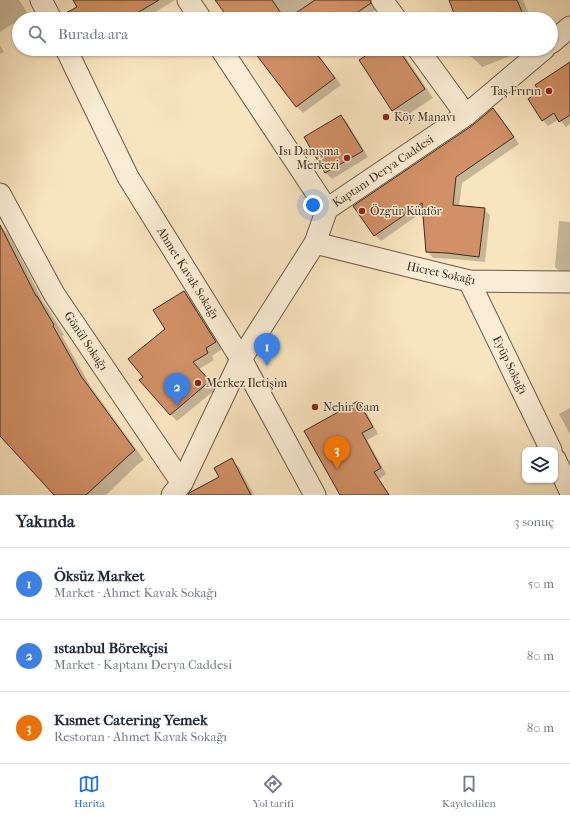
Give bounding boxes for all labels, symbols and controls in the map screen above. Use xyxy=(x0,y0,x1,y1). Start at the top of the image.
search box xyxy=(12,12,558,56)
icon: search xyxy=(26,23,48,45)
text: Burada ara xyxy=(58,25,128,43)
place label: Taş Frırın xyxy=(491,84,541,99)
marker: Taş Frırın xyxy=(544,86,554,96)
place label: Köy Manavı xyxy=(394,110,456,124)
marker: Köy Manavı xyxy=(381,112,391,122)
street label: Kaptanı Derya Caddesi xyxy=(330,132,437,210)
place label: Isı Danışma Merkezi xyxy=(279,144,339,172)
marker: Isı Danışma Merkezi xyxy=(342,153,352,163)
your location xyxy=(303,195,323,215)
place label: Özgür Küaför xyxy=(370,203,442,218)
marker: Özgür Küaför xyxy=(357,206,367,216)
street label: Ahmet Kavak Sokağı xyxy=(154,224,222,322)
street label: Hicret Sokağı xyxy=(405,259,477,287)
street label: Gönül Sokağı xyxy=(61,309,111,373)
pin: 1 xyxy=(254,333,280,366)
street label: Eyüp Sokağı xyxy=(490,334,530,397)
pin: 2 xyxy=(164,373,190,406)
place label: Merkez Iletişim xyxy=(206,376,287,391)
marker: Merkez Iletişim xyxy=(193,378,203,388)
place label: Nehir Cam xyxy=(323,400,379,414)
marker: Nehir Cam xyxy=(310,402,320,412)
pin: 3 xyxy=(324,436,350,469)
map controls xyxy=(522,447,558,483)
button: layers xyxy=(522,447,558,483)
text: Yakında xyxy=(16,511,75,531)
text: 3 sonuç xyxy=(514,514,554,529)
text: Öksüz Market xyxy=(54,567,145,585)
text: 1 xyxy=(27,576,31,591)
text: 50 m xyxy=(528,576,554,591)
text: Market · Ahmet Kavak Sokağı xyxy=(54,585,217,600)
text: ıstanbul Börekçisi xyxy=(54,639,168,657)
text: 2 xyxy=(26,648,32,663)
text: 80 m xyxy=(527,648,554,663)
text: Market · Kaptanı Derya Caddesi xyxy=(54,657,232,672)
text: Kısmet Catering Yemek xyxy=(54,711,208,729)
text: 3 xyxy=(26,720,32,735)
text: 80 m xyxy=(527,720,554,735)
text: Restoran · Ahmet Kavak Sokağı xyxy=(54,729,227,744)
tab: Harita xyxy=(74,773,105,810)
tab: Yol tarifi xyxy=(253,773,294,810)
tab: Kaydedilen xyxy=(442,773,496,810)

